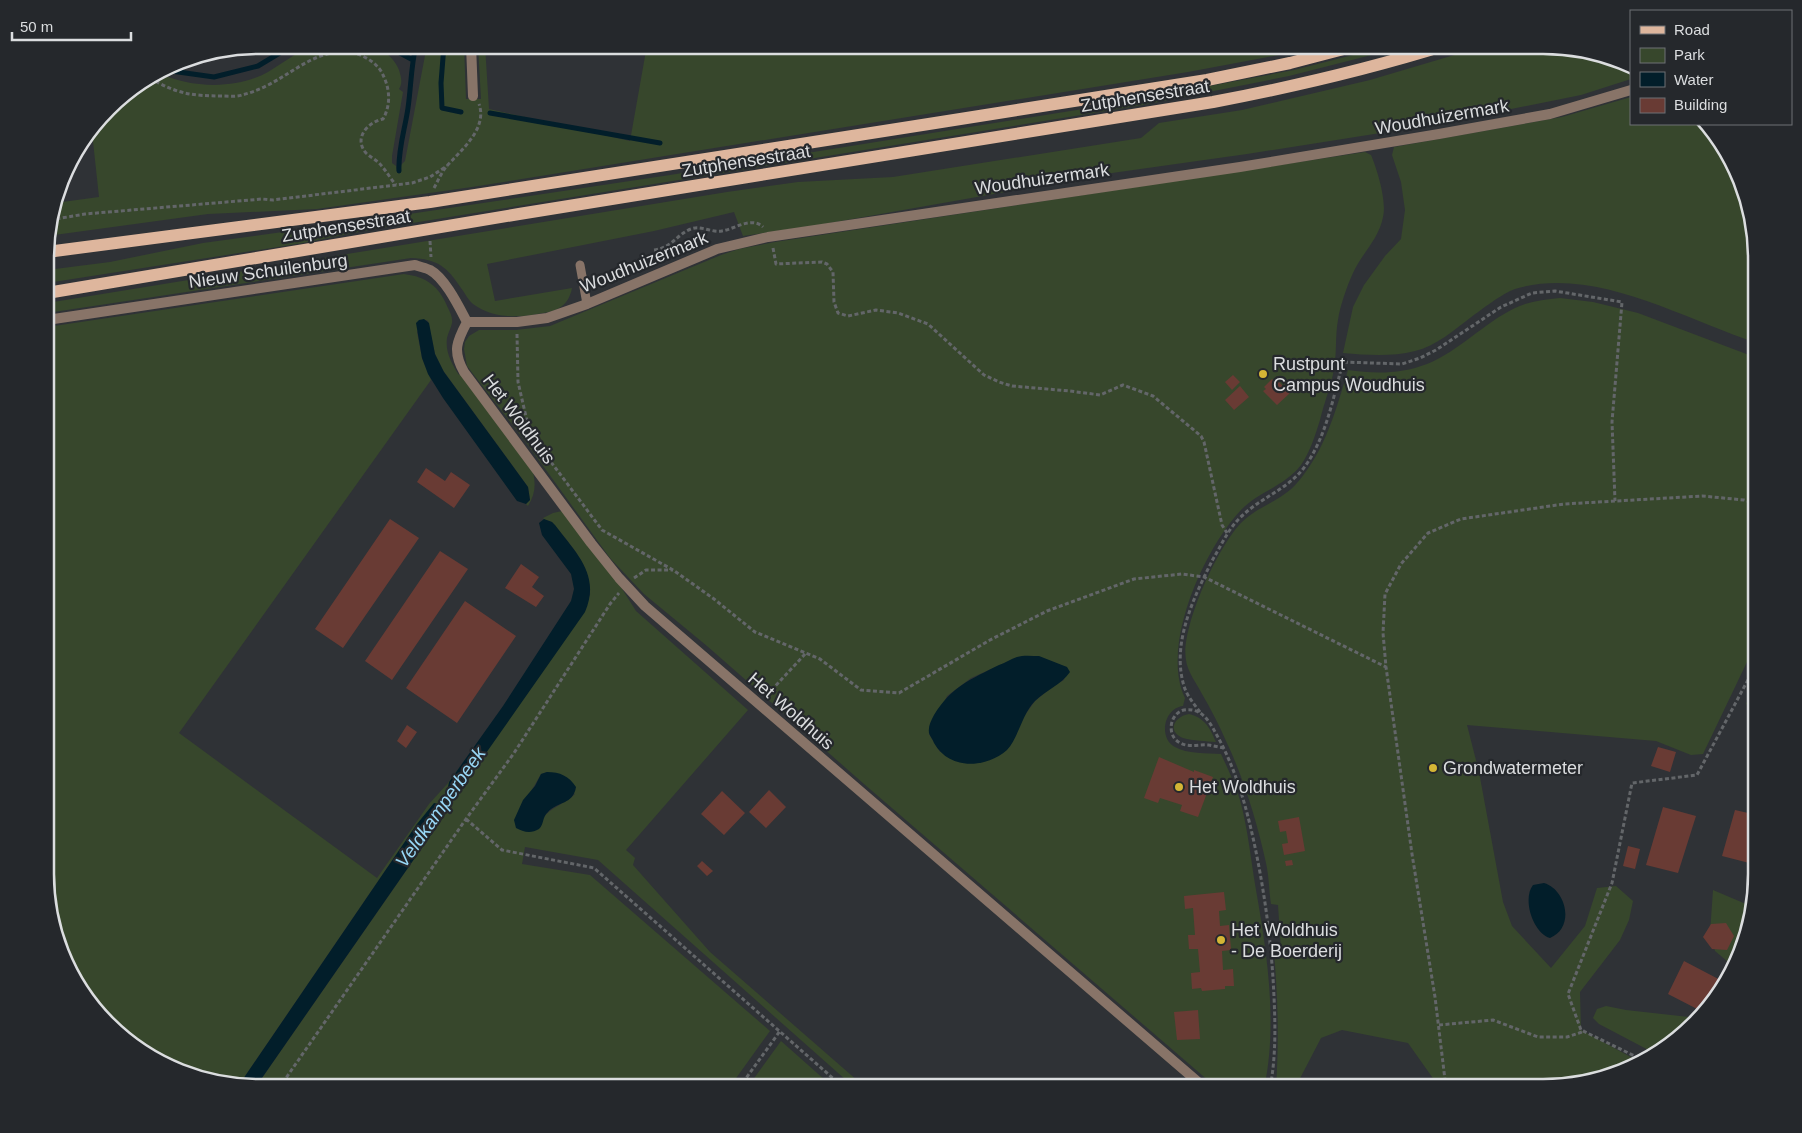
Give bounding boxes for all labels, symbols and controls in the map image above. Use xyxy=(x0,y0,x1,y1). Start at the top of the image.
scale bar xyxy=(12,10,131,42)
legend xyxy=(1630,10,1792,125)
text: 50 m xyxy=(20,18,53,35)
text: Road xyxy=(1674,21,1710,38)
text: Park xyxy=(1674,46,1705,63)
text: Water xyxy=(1674,71,1713,88)
street label: Zutphensestraat xyxy=(1079,76,1211,116)
street label: Woudhuizermark xyxy=(1373,95,1512,139)
text: Building xyxy=(1674,96,1727,113)
street label: Zutphensestraat xyxy=(680,141,812,181)
street label: Woudhuizermark xyxy=(973,160,1112,198)
street label: Zutphensestraat xyxy=(280,206,412,246)
street label: Woudhuizermark xyxy=(577,227,712,297)
street label: Nieuw Schuilenburg xyxy=(187,250,349,292)
place label: Rustpunt Campus Woudhuis xyxy=(1273,354,1425,395)
marker: Rustpunt Campus Woudhuis xyxy=(1257,368,1269,380)
street label: Het Woldhuis xyxy=(479,370,559,468)
street label: Het Woldhuis xyxy=(744,668,838,754)
water label: Veldkamperbeek xyxy=(391,742,491,871)
place label: Grondwatermeter xyxy=(1443,758,1583,778)
marker: Grondwatermeter xyxy=(1427,762,1439,774)
place label: Het Woldhuis xyxy=(1189,777,1296,797)
marker: Het Woldhuis xyxy=(1173,781,1185,793)
place label: Het Woldhuis - De Boerderij xyxy=(1231,920,1342,961)
marker: Het Woldhuis - De Boerderij xyxy=(1215,934,1227,946)

